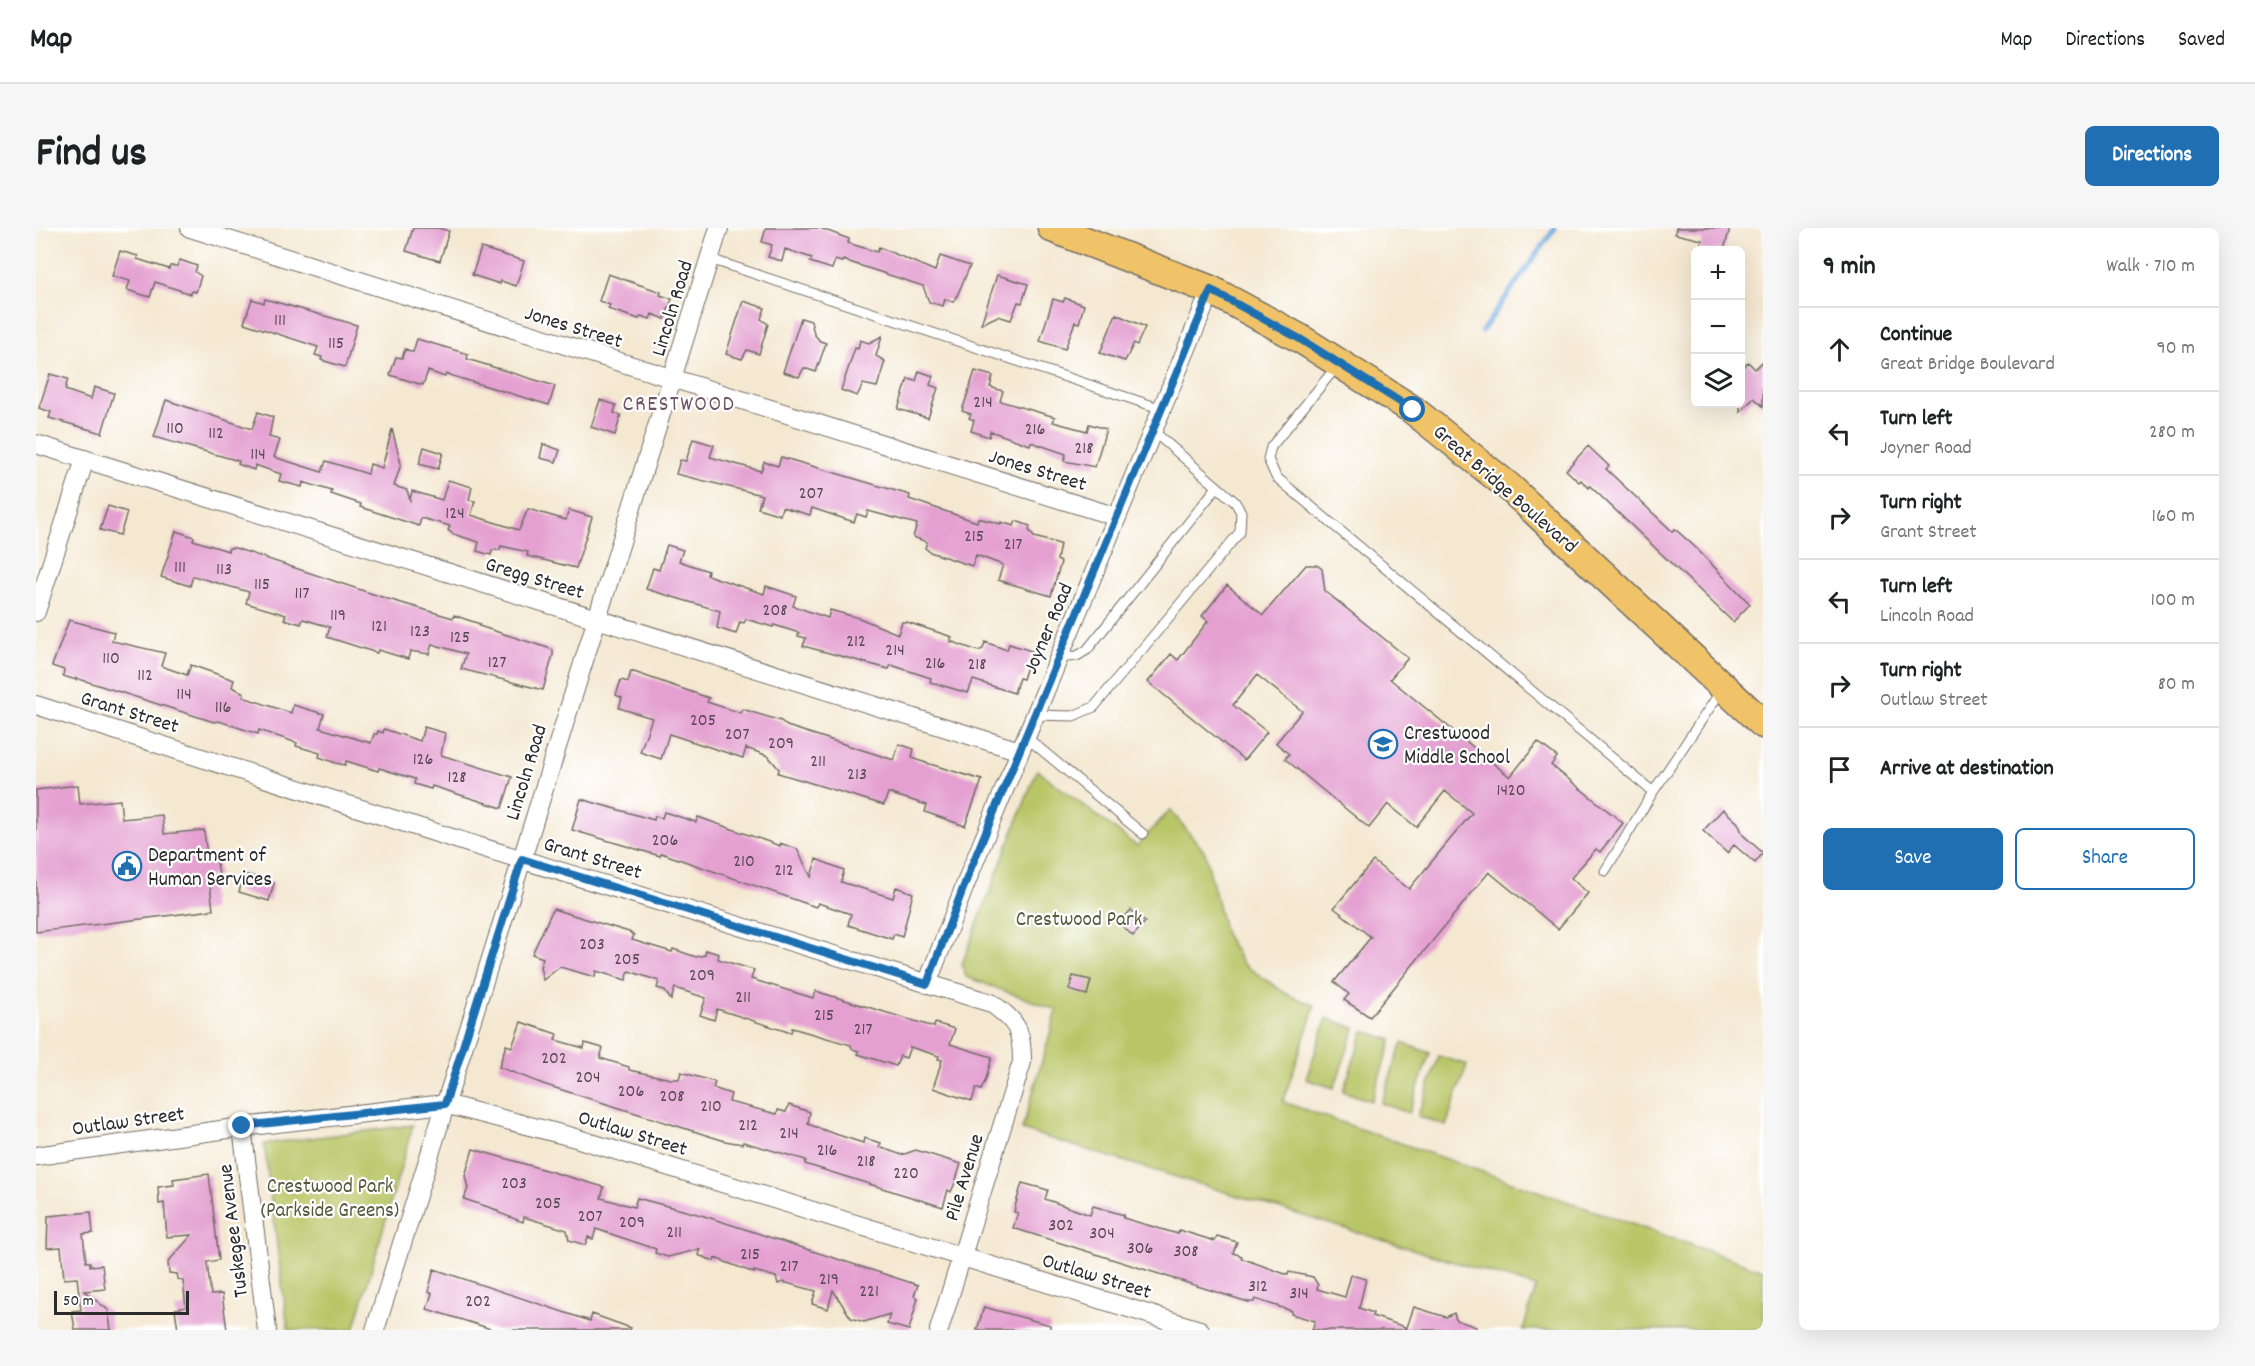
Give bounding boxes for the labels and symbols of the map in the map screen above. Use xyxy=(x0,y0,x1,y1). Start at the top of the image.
street label: Lincoln Road xyxy=(645,257,703,360)
street label: Jones Street xyxy=(521,300,626,358)
house number: 111 xyxy=(274,309,286,334)
house number: 115 xyxy=(328,332,344,357)
district label: CRESTWOOD xyxy=(623,390,735,421)
house number: 214 xyxy=(973,391,993,416)
route start xyxy=(1399,396,1425,422)
house number: 110 xyxy=(166,417,184,442)
house number: 216 xyxy=(1025,418,1045,443)
street label: Great Bridge Boulevard xyxy=(1425,419,1583,562)
house number: 112 xyxy=(208,422,224,447)
house number: 218 xyxy=(1074,437,1094,462)
house number: 114 xyxy=(250,443,266,468)
street label: Jones Street xyxy=(985,443,1090,501)
house number: 207 xyxy=(799,482,823,507)
house number: 124 xyxy=(445,502,465,527)
house number: 215 xyxy=(964,525,984,550)
house number: 217 xyxy=(1004,533,1022,558)
street label: Gregg Street xyxy=(481,551,587,609)
house number: 111 xyxy=(174,556,186,581)
house number: 113 xyxy=(216,558,232,583)
house number: 115 xyxy=(254,573,270,598)
street label: Joyner Road xyxy=(1017,579,1082,679)
house number: 117 xyxy=(295,582,309,607)
house number: 208 xyxy=(763,599,787,624)
house number: 119 xyxy=(330,604,346,629)
house number: 121 xyxy=(371,615,387,640)
house number: 123 xyxy=(410,620,430,645)
house number: 125 xyxy=(450,626,470,651)
house number: 212 xyxy=(846,630,866,655)
house number: 214 xyxy=(885,639,905,664)
house number: 110 xyxy=(102,647,120,672)
house number: 127 xyxy=(488,651,506,676)
house number: 216 xyxy=(925,652,945,677)
house number: 218 xyxy=(967,653,987,678)
house number: 112 xyxy=(137,664,153,689)
house number: 114 xyxy=(176,683,192,708)
street label: Grant Street xyxy=(76,685,182,743)
house number: 116 xyxy=(215,696,231,721)
house number: 205 xyxy=(690,709,716,734)
place label: Crestwood Middle School xyxy=(1404,720,1510,774)
street label: Lincoln Road xyxy=(499,721,557,824)
house number: 207 xyxy=(725,723,749,748)
school or university icon: Crestwood Middle School xyxy=(1367,728,1399,760)
house number: 209 xyxy=(768,732,794,757)
house number: 126 xyxy=(413,748,433,773)
house number: 211 xyxy=(810,750,826,775)
house number: 213 xyxy=(847,763,867,788)
house number: 128 xyxy=(447,766,467,791)
house number: 1420 xyxy=(1496,779,1526,804)
house number: 206 xyxy=(652,829,678,854)
street label: Grant Street xyxy=(539,831,645,889)
place label: Department of Human Services xyxy=(148,842,272,896)
public building icon: Department of Human Services xyxy=(111,850,143,882)
house number: 210 xyxy=(733,850,755,875)
house number: 212 xyxy=(774,859,794,884)
park label: Crestwood Park xyxy=(1016,906,1142,936)
house number: 203 xyxy=(579,933,605,958)
house number: 205 xyxy=(614,948,640,973)
house number: 209 xyxy=(689,964,715,989)
house number: 211 xyxy=(735,986,751,1011)
house number: 215 xyxy=(814,1004,834,1029)
house number: 217 xyxy=(854,1018,872,1043)
house number: 202 xyxy=(541,1047,567,1072)
house number: 204 xyxy=(575,1066,601,1091)
house number: 206 xyxy=(618,1080,644,1105)
house number: 208 xyxy=(660,1085,684,1110)
house number: 210 xyxy=(700,1095,722,1120)
street label: Outlaw Street xyxy=(70,1100,187,1146)
street label: Outlaw Street xyxy=(574,1104,691,1166)
route end xyxy=(228,1112,254,1138)
house number: 212 xyxy=(738,1114,758,1139)
house number: 214 xyxy=(779,1122,799,1147)
street label: Pile Avenue xyxy=(938,1131,993,1225)
house number: 216 xyxy=(817,1139,837,1164)
house number: 218 xyxy=(856,1150,876,1175)
street label: Tuskegee Avenue xyxy=(212,1162,258,1299)
house number: 220 xyxy=(893,1162,919,1187)
house number: 203 xyxy=(501,1172,527,1197)
park label: Crestwood Park (Parkside Greens) xyxy=(261,1173,399,1227)
house number: 205 xyxy=(535,1192,561,1217)
house number: 207 xyxy=(578,1205,602,1230)
house number: 209 xyxy=(619,1211,645,1236)
house number: 302 xyxy=(1048,1214,1074,1239)
house number: 211 xyxy=(666,1221,682,1246)
house number: 304 xyxy=(1089,1222,1115,1247)
house number: 306 xyxy=(1127,1237,1153,1262)
house number: 308 xyxy=(1173,1240,1199,1265)
house number: 215 xyxy=(740,1243,760,1268)
street label: Outlaw Street xyxy=(1038,1247,1155,1309)
house number: 217 xyxy=(780,1255,798,1280)
house number: 219 xyxy=(819,1268,839,1293)
house number: 312 xyxy=(1248,1275,1268,1300)
house number: 221 xyxy=(859,1280,879,1305)
house number: 314 xyxy=(1289,1282,1309,1307)
scale bar xyxy=(54,1288,189,1316)
house number: 202 xyxy=(465,1290,491,1315)

